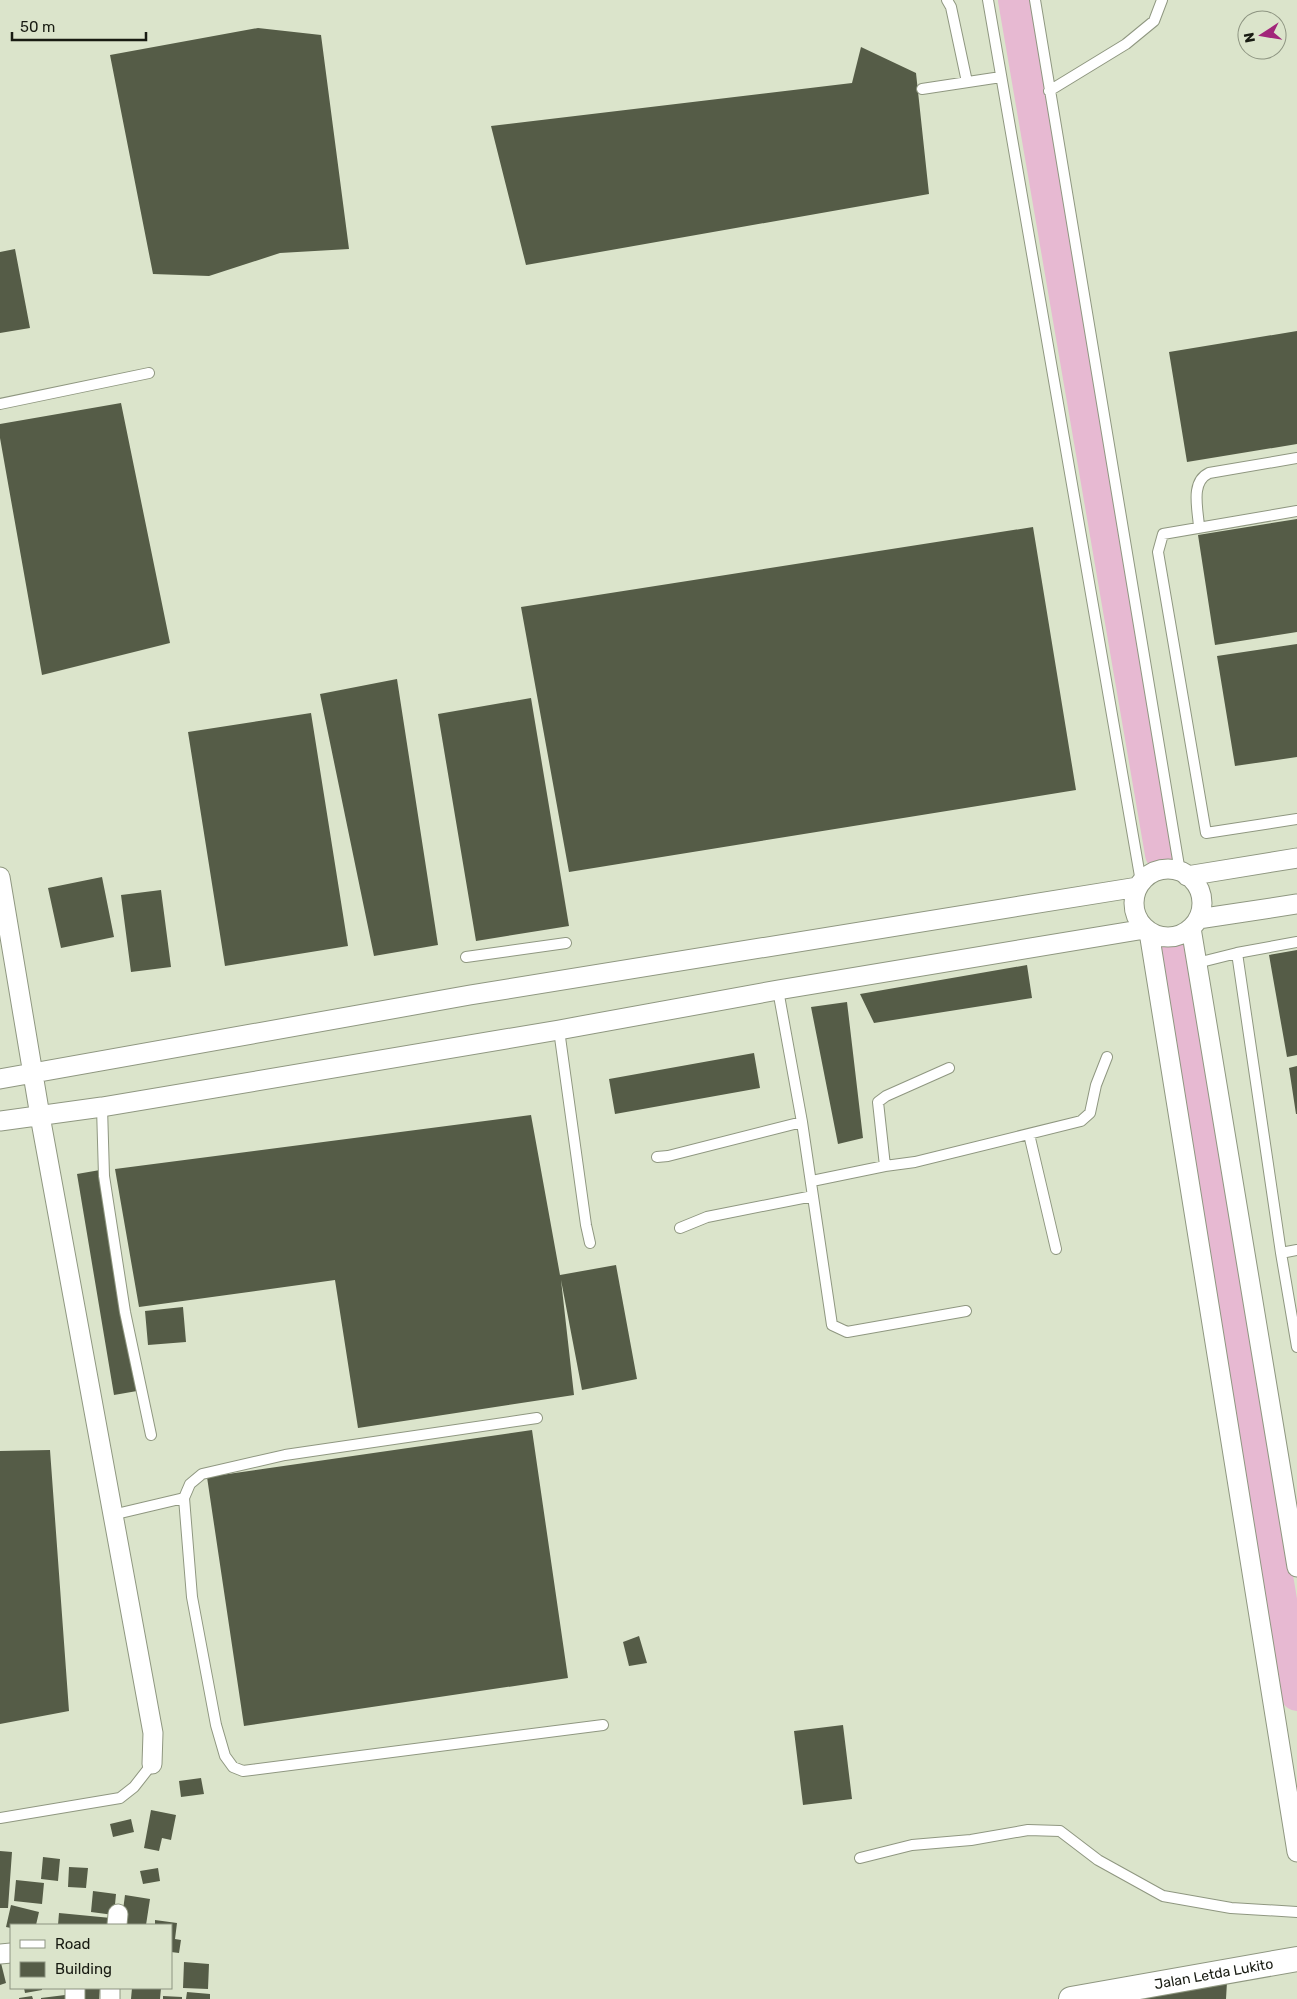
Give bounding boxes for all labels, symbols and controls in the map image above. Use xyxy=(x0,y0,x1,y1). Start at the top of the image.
scale bar xyxy=(12,10,146,42)
north arrow xyxy=(1237,10,1287,60)
text: 50 m xyxy=(20,18,55,36)
text: N xyxy=(1240,31,1259,44)
legend xyxy=(10,1924,172,1989)
text: Road xyxy=(55,1935,91,1953)
street label: Jalan Letda Lukito xyxy=(1153,1955,1275,1993)
text: Building xyxy=(55,1960,112,1978)

